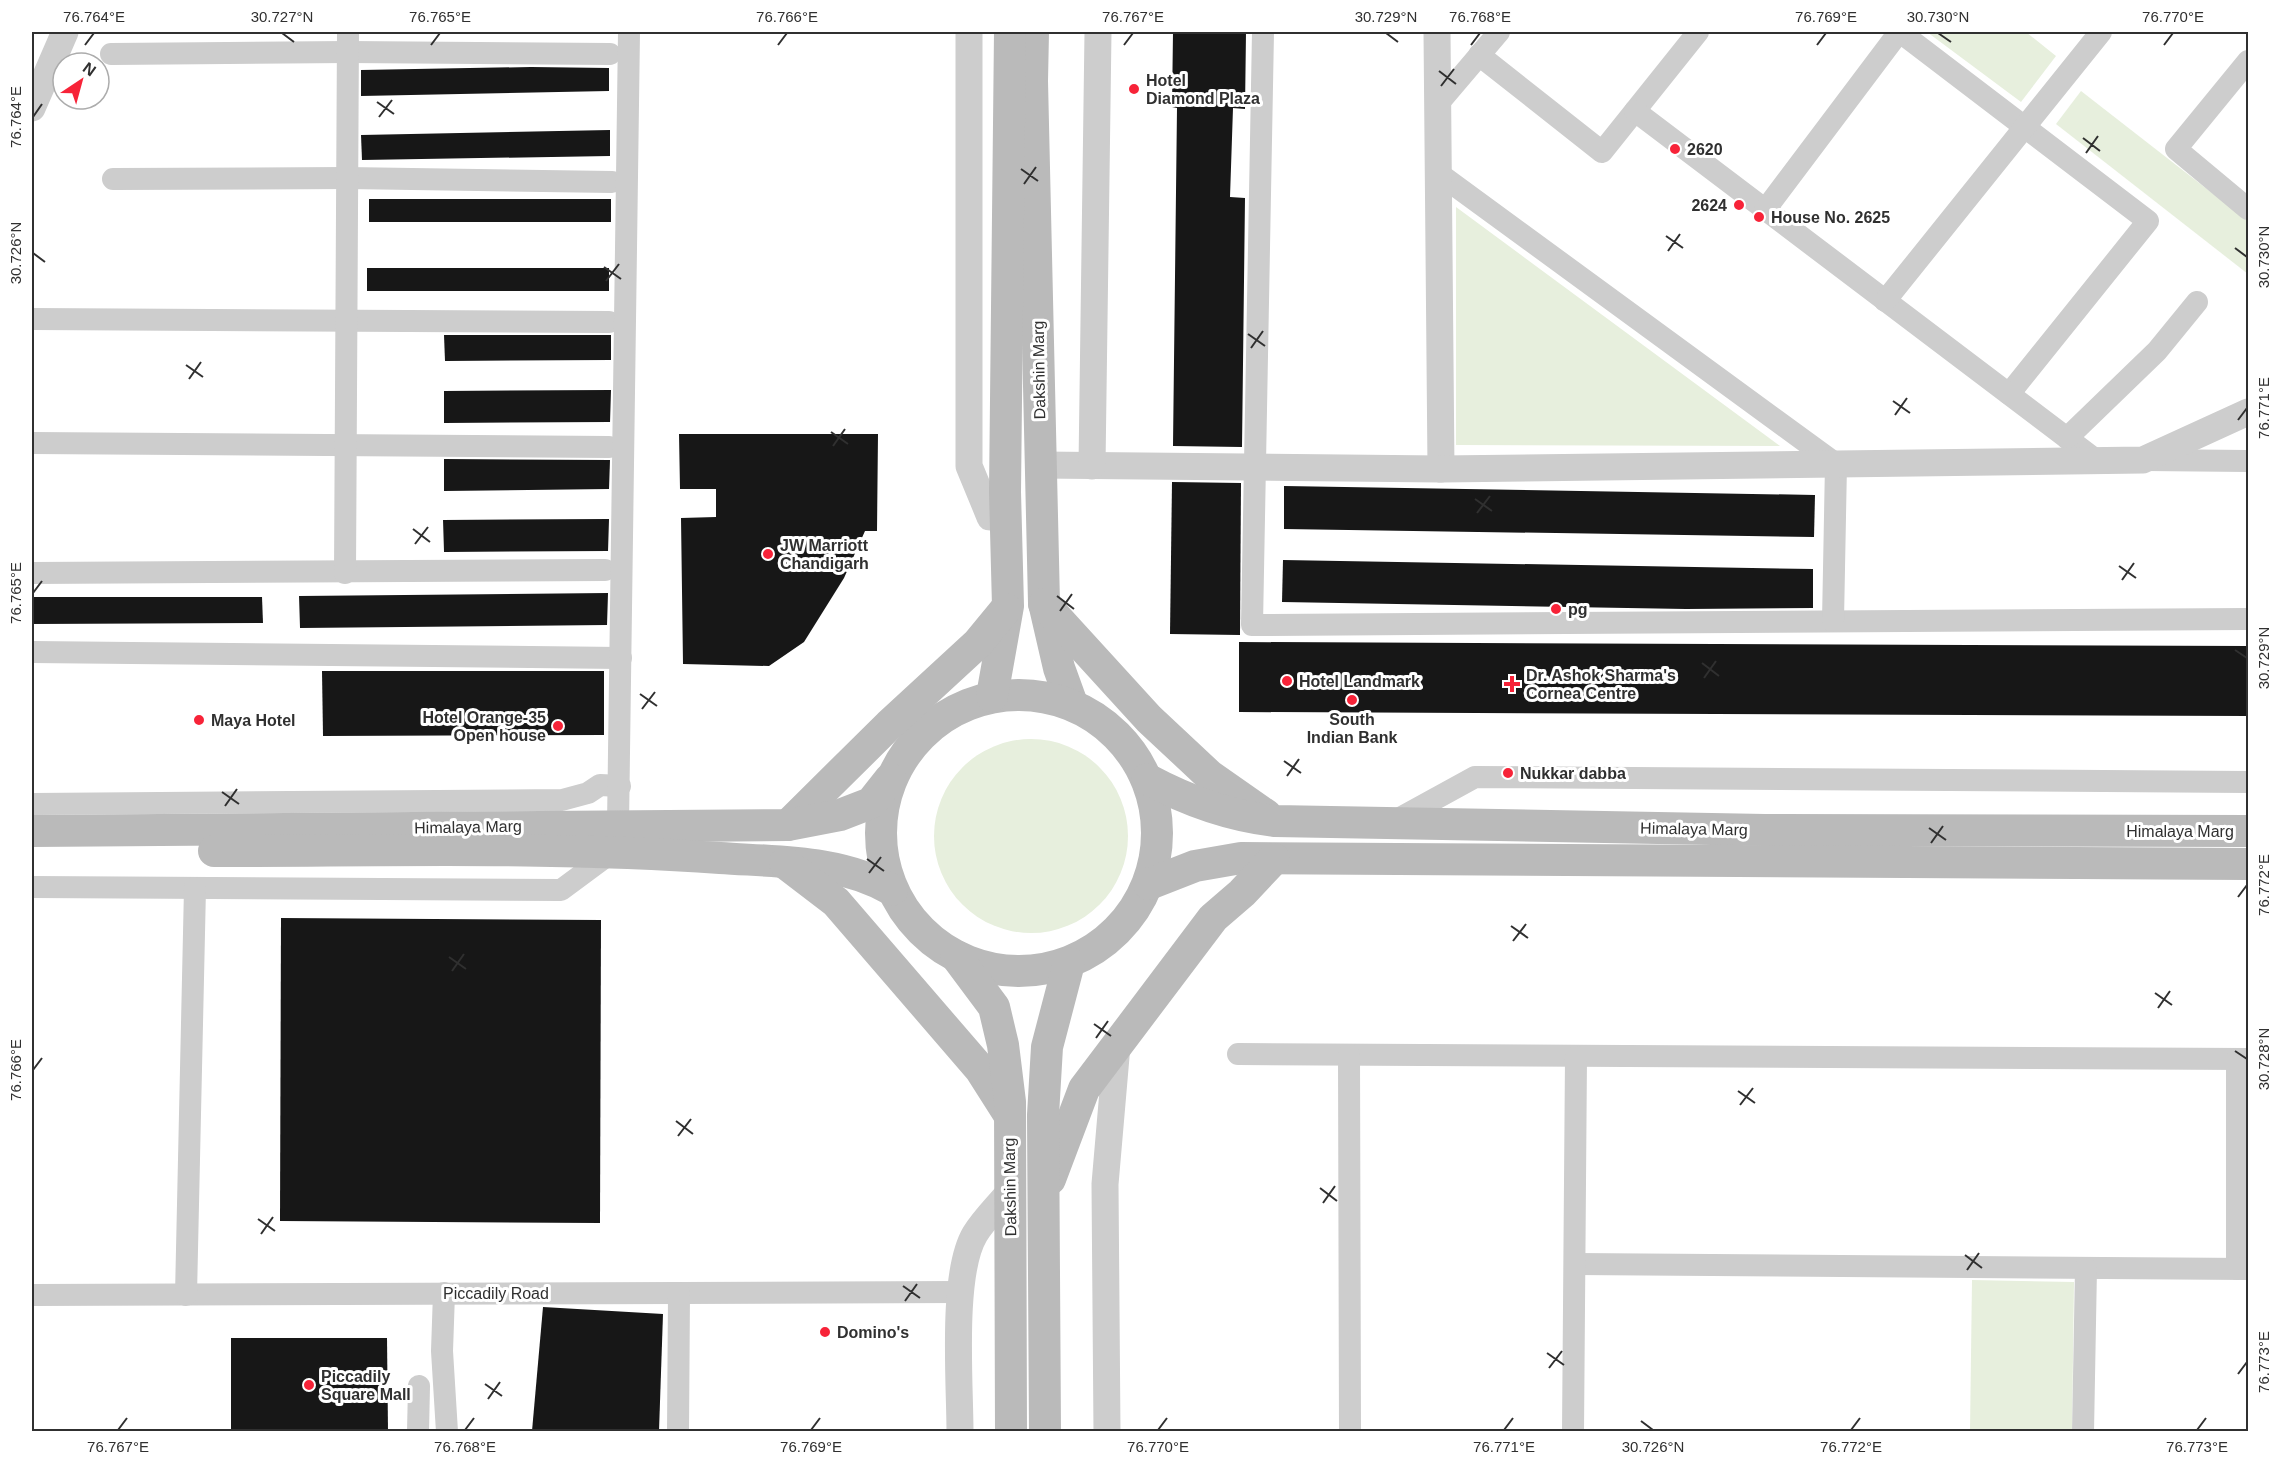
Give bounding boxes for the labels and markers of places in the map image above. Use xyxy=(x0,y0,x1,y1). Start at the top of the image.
place label: Hotel Diamond Plaza xyxy=(1146,72,1260,107)
marker: Hotel Diamond Plaza xyxy=(1127,82,1141,96)
place label: 2620 xyxy=(1687,141,1723,158)
marker: 2620 xyxy=(1668,142,1682,156)
place label: 2624 xyxy=(1691,197,1727,214)
marker: 2624 xyxy=(1732,198,1746,212)
place label: House No. 2625 xyxy=(1771,209,1890,226)
marker: House No. 2625 xyxy=(1752,210,1766,224)
place label: JW Marriott Chandigarh xyxy=(780,537,869,572)
marker: JW Marriott Chandigarh xyxy=(761,547,775,561)
place label: pg xyxy=(1568,601,1588,618)
marker: pg xyxy=(1549,602,1563,616)
place label: Dr. Ashok Sharma's Cornea Centre xyxy=(1526,667,1676,702)
place label: Hotel Landmark xyxy=(1299,673,1420,690)
marker: Hotel Landmark xyxy=(1280,674,1294,688)
marker: Dr. Ashok Sharma's Cornea Centre xyxy=(1503,675,1521,693)
marker: South Indian Bank xyxy=(1345,693,1359,707)
place label: Hotel Orange-35 Open house xyxy=(422,709,546,744)
place label: South Indian Bank xyxy=(1307,711,1397,746)
place label: Maya Hotel xyxy=(211,712,295,729)
marker: Maya Hotel xyxy=(192,713,206,727)
marker: Hotel Orange-35 Open house xyxy=(551,719,565,733)
place label: Nukkar dabba xyxy=(1520,765,1626,782)
marker: Nukkar dabba xyxy=(1501,766,1515,780)
place label: Domino's xyxy=(837,1324,909,1341)
marker: Domino's xyxy=(818,1325,832,1339)
place label: Piccadily Square Mall xyxy=(321,1368,411,1403)
marker: Piccadily Square Mall xyxy=(302,1378,316,1392)

